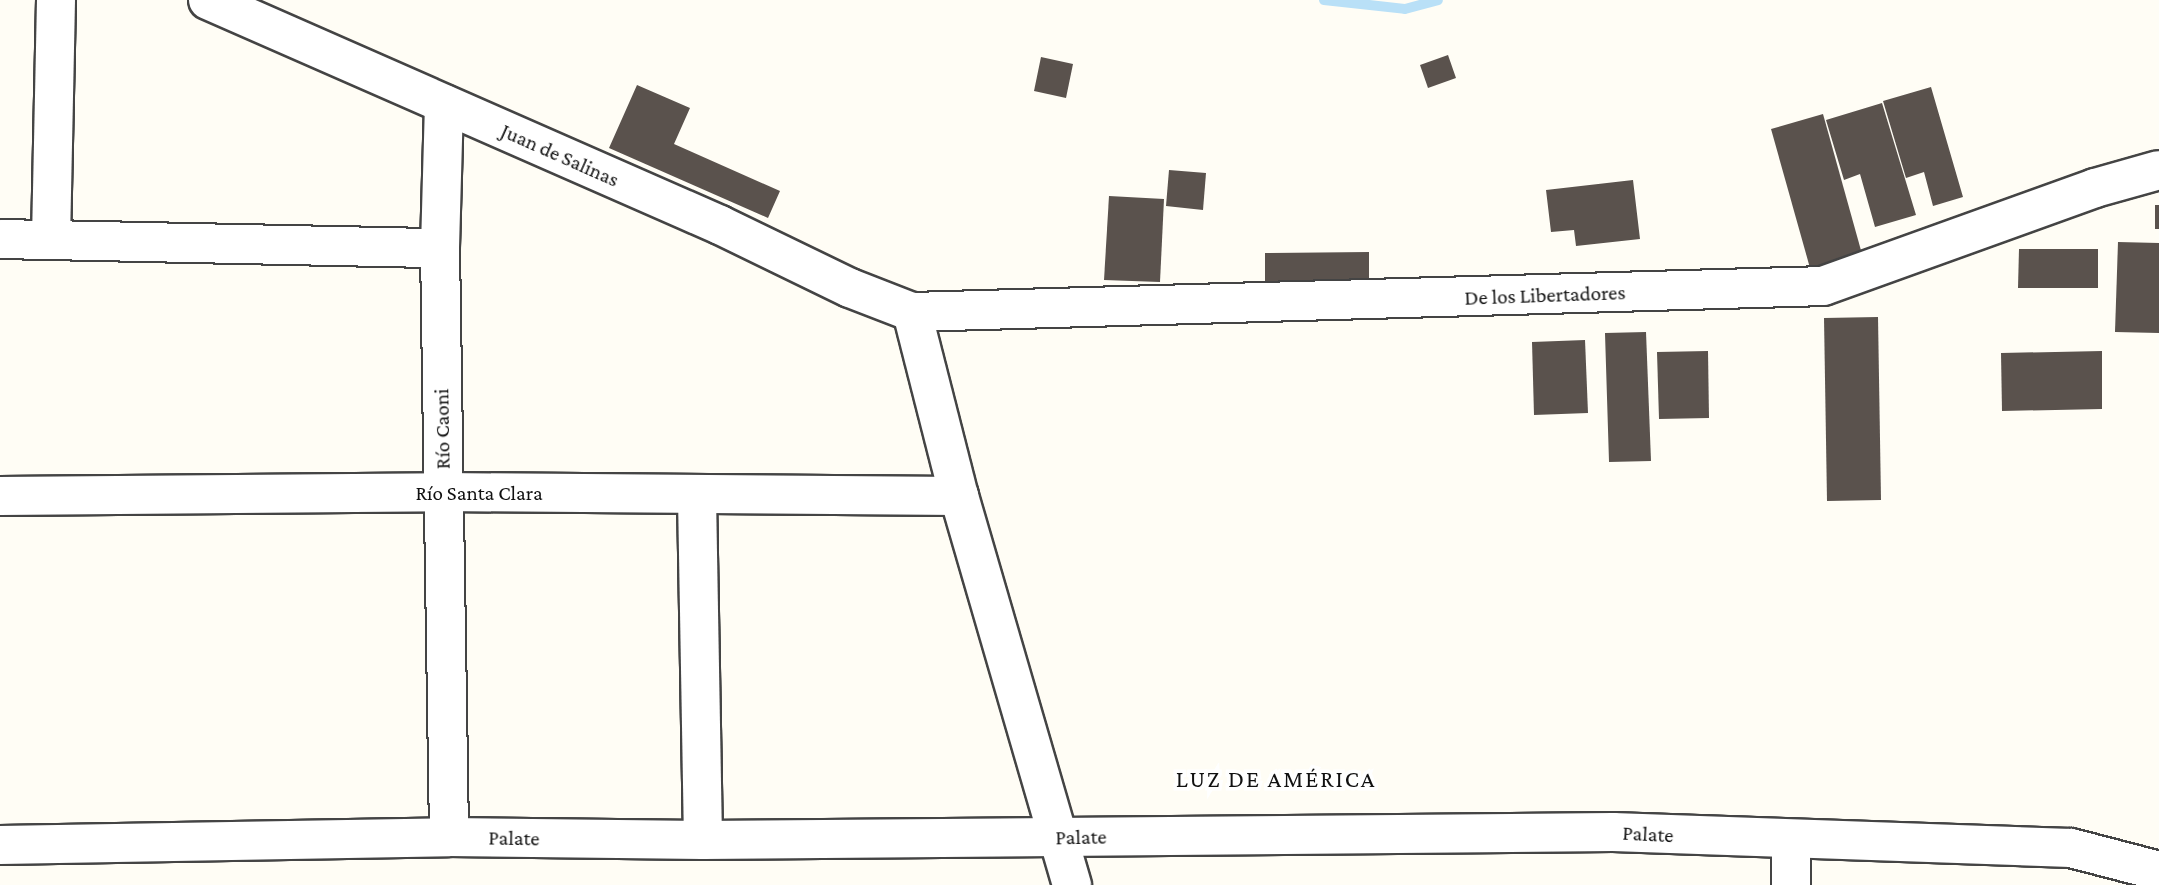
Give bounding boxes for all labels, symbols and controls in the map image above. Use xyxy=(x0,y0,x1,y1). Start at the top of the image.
street label: Juan de Salinas xyxy=(497,118,623,192)
street label: De los Libertadores xyxy=(1464,280,1626,310)
street label: Río Caoni xyxy=(429,388,455,470)
street label: Río Santa Clara xyxy=(415,480,543,506)
district label: LUZ DE AMÉRICA xyxy=(1177,765,1375,793)
street label: Palate xyxy=(1622,820,1674,848)
street label: Palate xyxy=(1055,824,1107,850)
street label: Palate xyxy=(488,825,540,851)

